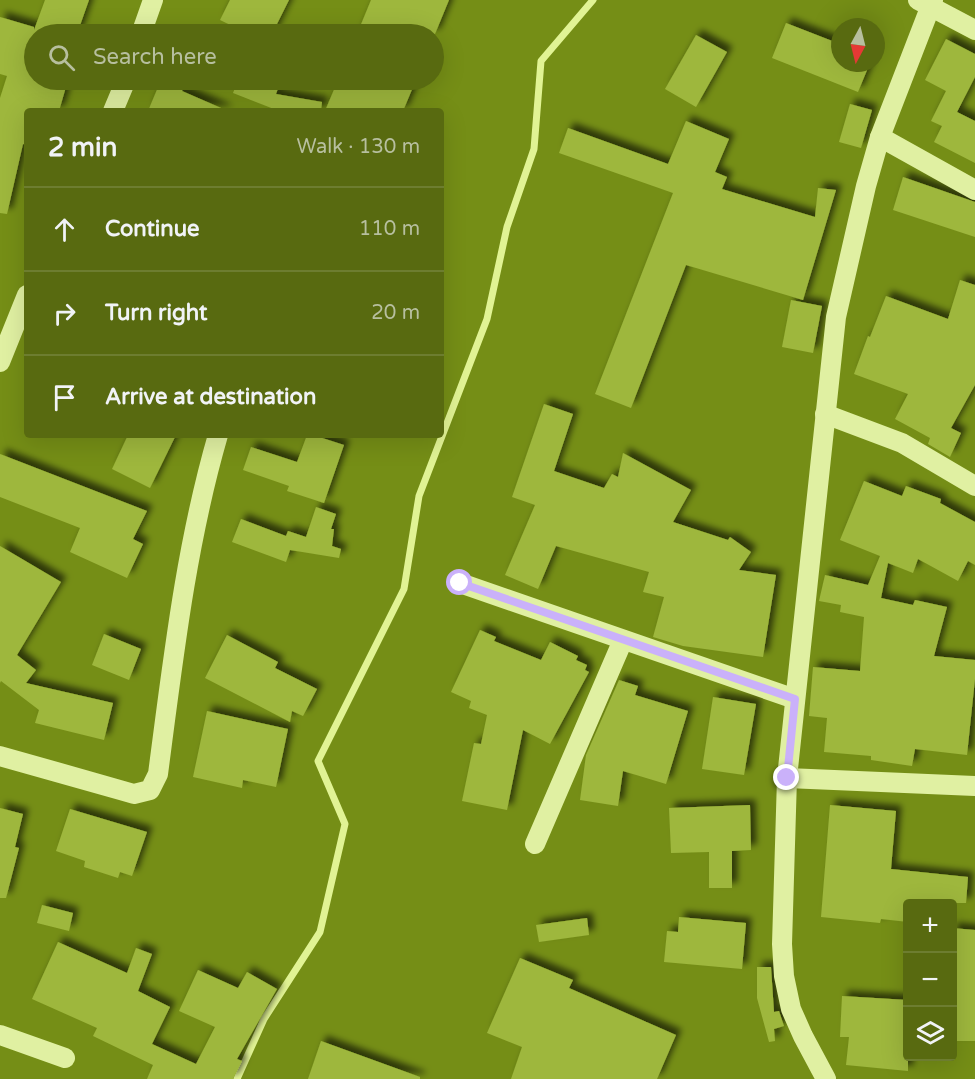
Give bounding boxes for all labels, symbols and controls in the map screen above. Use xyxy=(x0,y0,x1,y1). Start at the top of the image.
north arrow xyxy=(831,18,885,72)
search box xyxy=(24,24,444,90)
icon: search xyxy=(45,41,78,74)
text: Search here xyxy=(93,44,217,70)
text: 2 min xyxy=(48,132,117,163)
text: Walk · 130 m xyxy=(297,135,420,159)
icon: ahead xyxy=(48,213,81,246)
text: Continue xyxy=(105,216,200,242)
text: 110 m xyxy=(359,217,420,241)
icon: right xyxy=(48,297,81,330)
text: Turn right xyxy=(105,300,207,326)
text: 20 m xyxy=(371,301,420,325)
icon: arrive xyxy=(48,381,81,414)
text: Arrive at destination xyxy=(105,384,316,410)
route start xyxy=(446,569,472,595)
route end xyxy=(773,764,799,790)
map controls xyxy=(903,899,957,1061)
button: + xyxy=(903,899,957,953)
button: − xyxy=(903,953,957,1007)
button: layers xyxy=(903,1007,957,1061)

